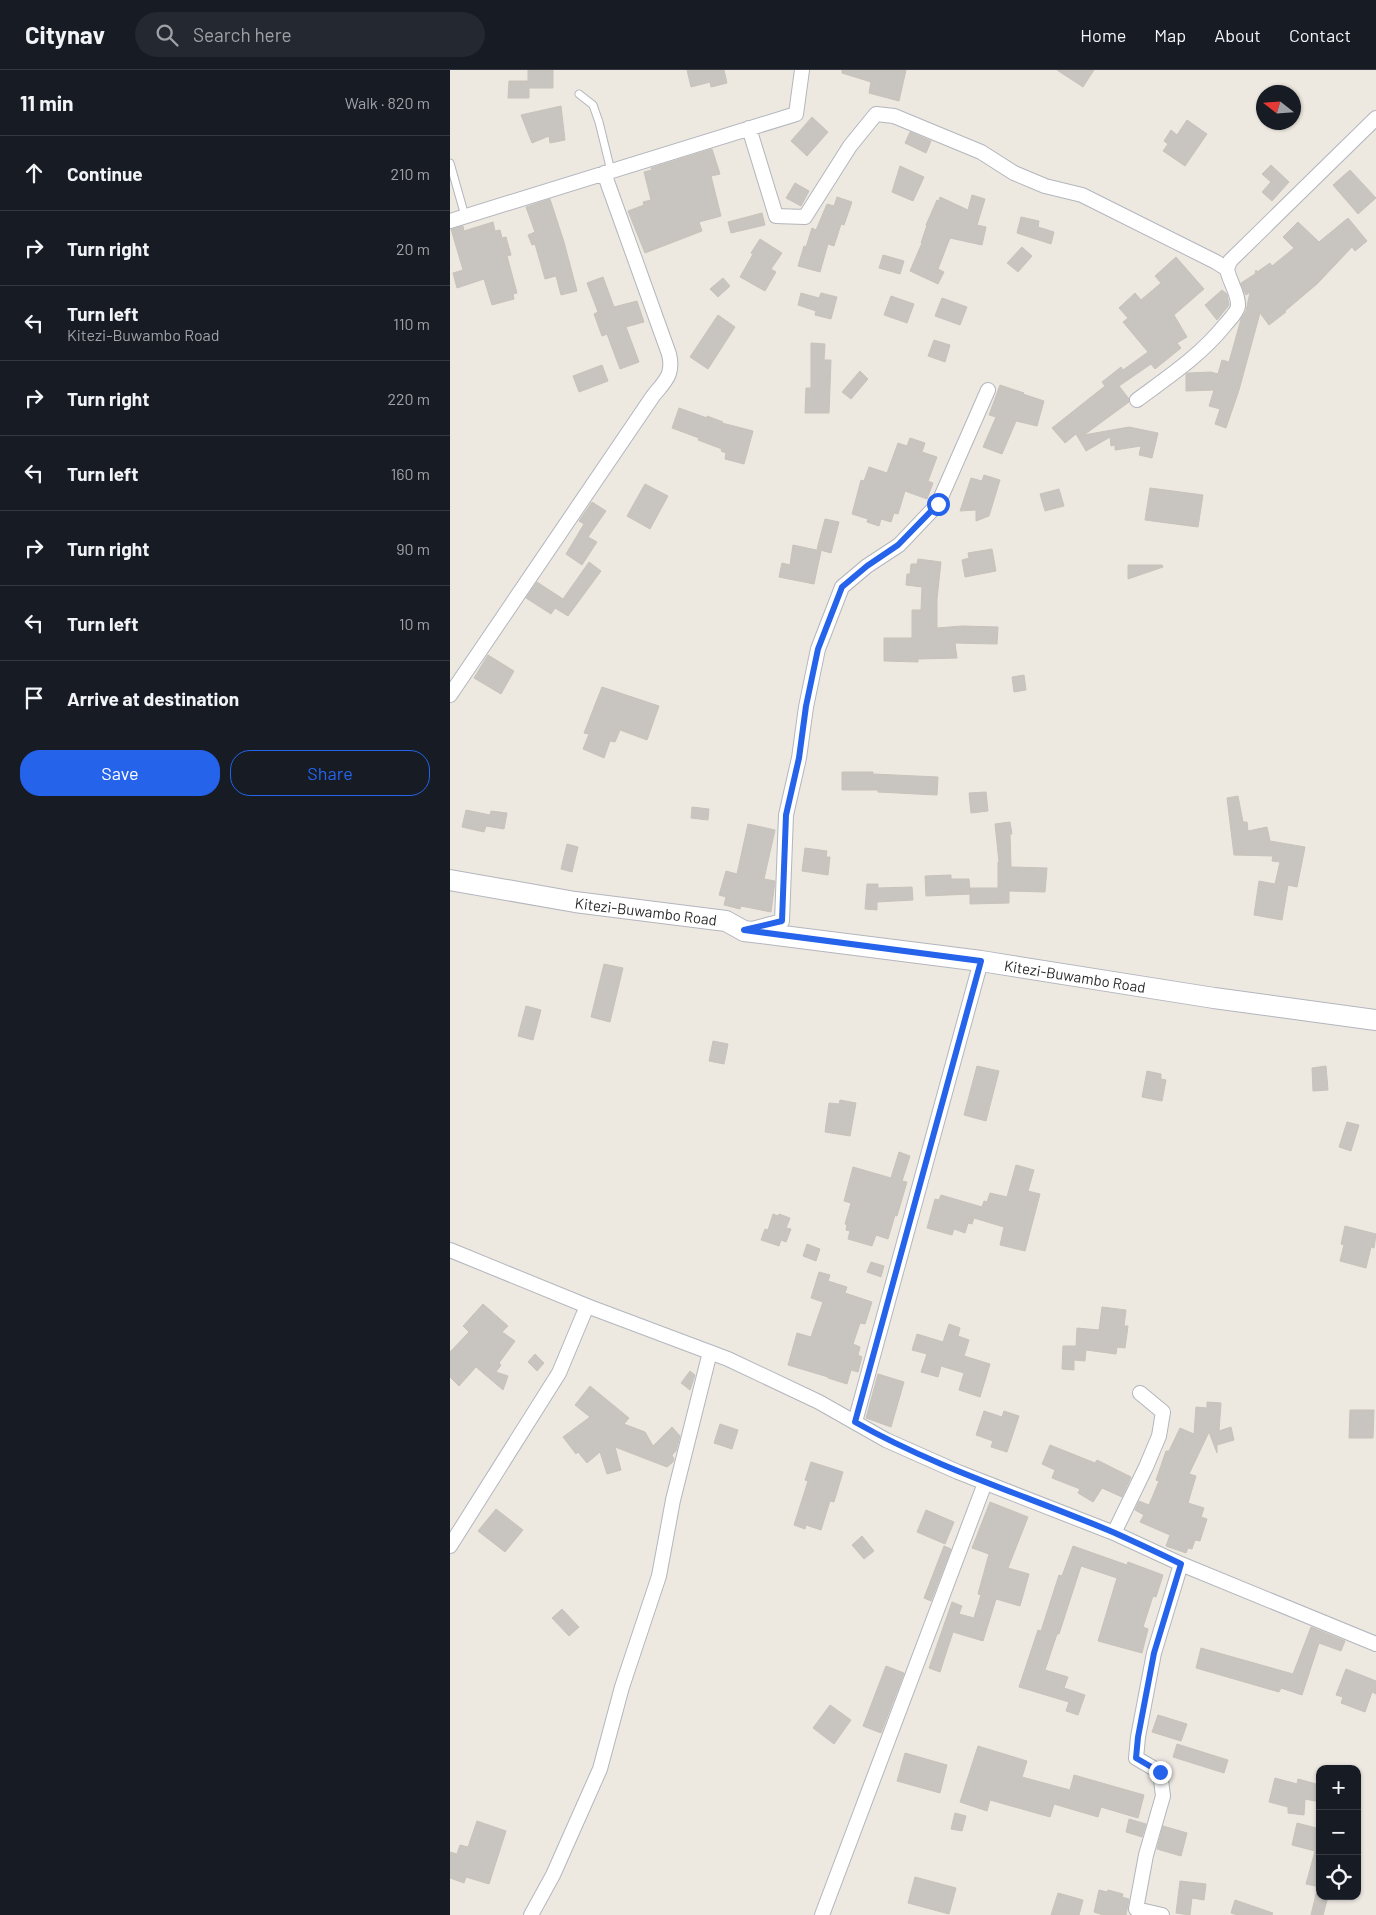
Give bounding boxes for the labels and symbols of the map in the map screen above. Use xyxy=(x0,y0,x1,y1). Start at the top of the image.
north arrow xyxy=(1256,85,1301,130)
route start xyxy=(927,493,950,516)
street label: Kitezi-Buwambo Road xyxy=(574,893,718,929)
street label: Kitezi-Buwambo Road xyxy=(1003,956,1147,996)
route end xyxy=(1149,1761,1172,1784)

